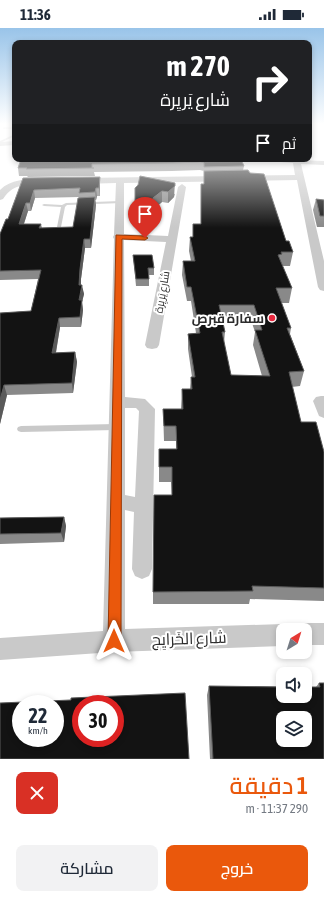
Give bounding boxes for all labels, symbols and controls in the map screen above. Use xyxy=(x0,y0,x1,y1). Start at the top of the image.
text: 11:36 xyxy=(20,6,51,23)
text: 270 m xyxy=(167,50,230,82)
icon: right xyxy=(244,56,296,108)
text: شارع يَريِرة xyxy=(160,89,230,110)
icon: arrive xyxy=(252,132,274,154)
text: ثم xyxy=(282,135,296,152)
pin xyxy=(128,197,162,238)
icon: arrive xyxy=(134,203,156,225)
street label: شارع يَريِرة xyxy=(152,270,174,314)
place label: سفارة قبرص xyxy=(192,311,264,326)
marker: سفارة قبرص xyxy=(267,313,277,323)
position arrow xyxy=(93,620,135,662)
north arrow xyxy=(276,623,312,659)
map controls xyxy=(276,623,312,747)
street label: شارع الخَرايِج xyxy=(151,628,227,651)
button: sound xyxy=(276,667,312,703)
speed limit sign: 30 xyxy=(72,695,124,747)
text: 22 xyxy=(29,704,47,727)
button: layers xyxy=(276,711,312,747)
text: km/h xyxy=(28,725,48,736)
button: close xyxy=(16,772,58,814)
text: 1 دقيقة xyxy=(230,772,308,799)
text: 290 m · 11:37 xyxy=(245,801,308,816)
button: مشاركة xyxy=(16,845,158,891)
button: خروج xyxy=(166,845,308,891)

